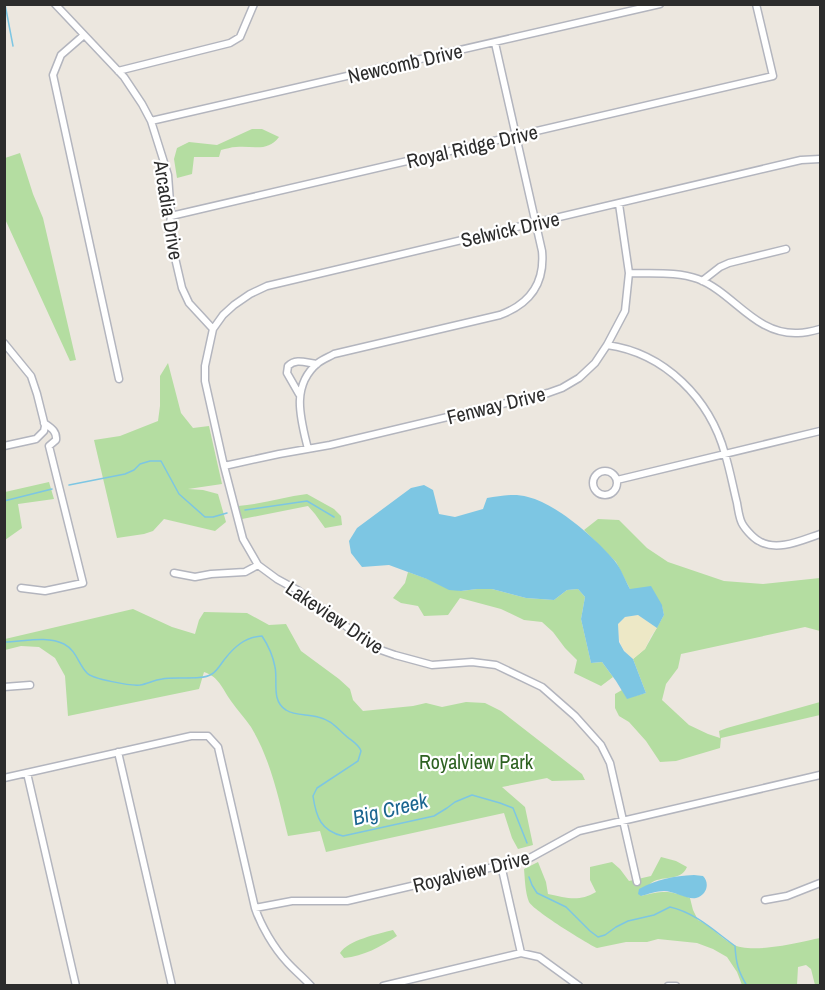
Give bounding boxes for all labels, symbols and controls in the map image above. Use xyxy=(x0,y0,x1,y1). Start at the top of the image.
street label: Newcomb Drive xyxy=(345,37,465,89)
street label: Royal Ridge Drive xyxy=(404,118,540,174)
street label: Arcadia Drive xyxy=(148,157,190,262)
street label: Selwick Drive xyxy=(458,205,562,253)
street label: Fenway Drive xyxy=(444,380,548,430)
street label: Lakeview Drive xyxy=(281,574,389,660)
park label: Royalview Park xyxy=(419,748,534,775)
water label: Big Creek xyxy=(349,785,432,832)
street label: Royalview Drive xyxy=(410,843,532,899)

